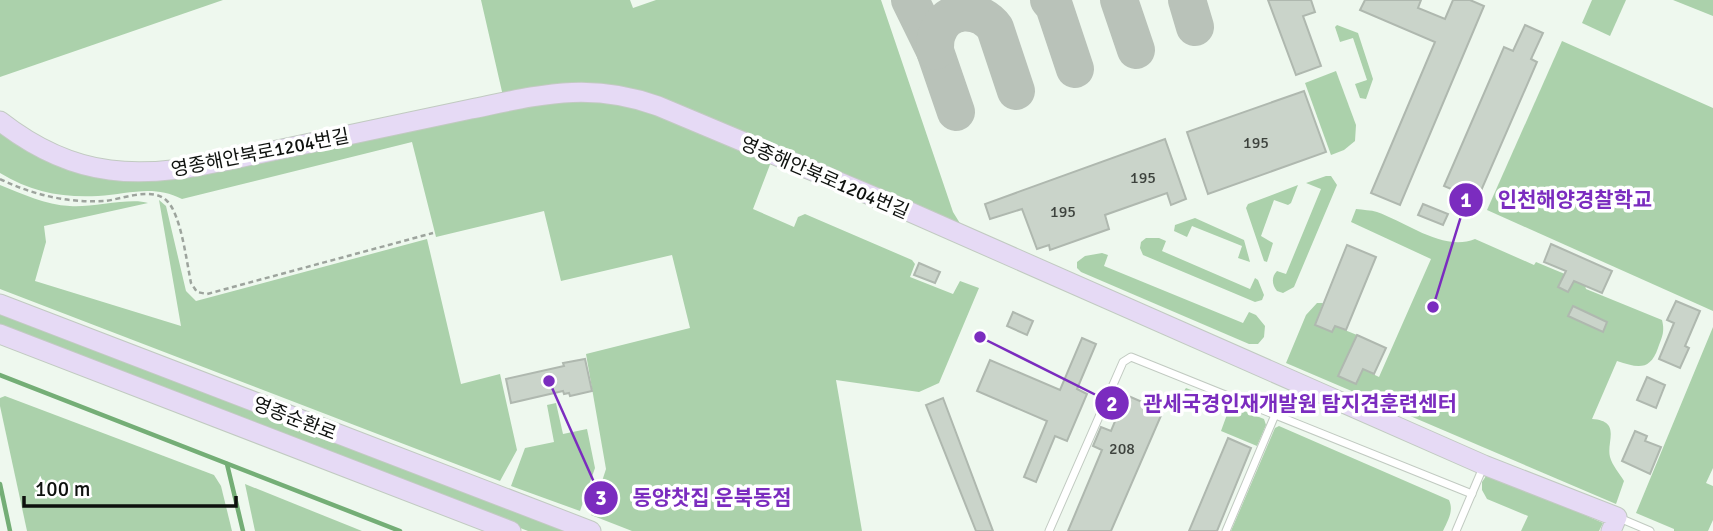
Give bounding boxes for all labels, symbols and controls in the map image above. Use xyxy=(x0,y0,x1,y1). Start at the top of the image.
street label: 영종해안북로1204번길 xyxy=(169,124,351,182)
street label: 영종해안북로1204번길 xyxy=(737,132,913,224)
house number: 195 xyxy=(1243,133,1269,153)
house number: 195 xyxy=(1130,168,1156,188)
callout: 인천해양경찰학교 xyxy=(1448,179,1666,221)
text: 1 xyxy=(1460,187,1472,213)
text: 인천해양경찰학교 xyxy=(1498,187,1652,213)
house number: 195 xyxy=(1050,202,1076,222)
callout: 관세국경인재개발원 탐지견훈련센터 xyxy=(1095,382,1471,424)
text: 2 xyxy=(1106,391,1118,417)
text: 관세국경인재개발원 탐지견훈련센터 xyxy=(1143,391,1457,417)
street label: 영종순환로 xyxy=(250,392,340,446)
house number: 208 xyxy=(1109,439,1135,459)
scale bar xyxy=(24,464,236,508)
text: 100 m xyxy=(35,476,90,502)
callout: 동양찻집 운북동점 xyxy=(584,477,806,519)
text: 3 xyxy=(595,485,607,511)
text: 동양찻집 운북동점 xyxy=(632,485,792,511)

